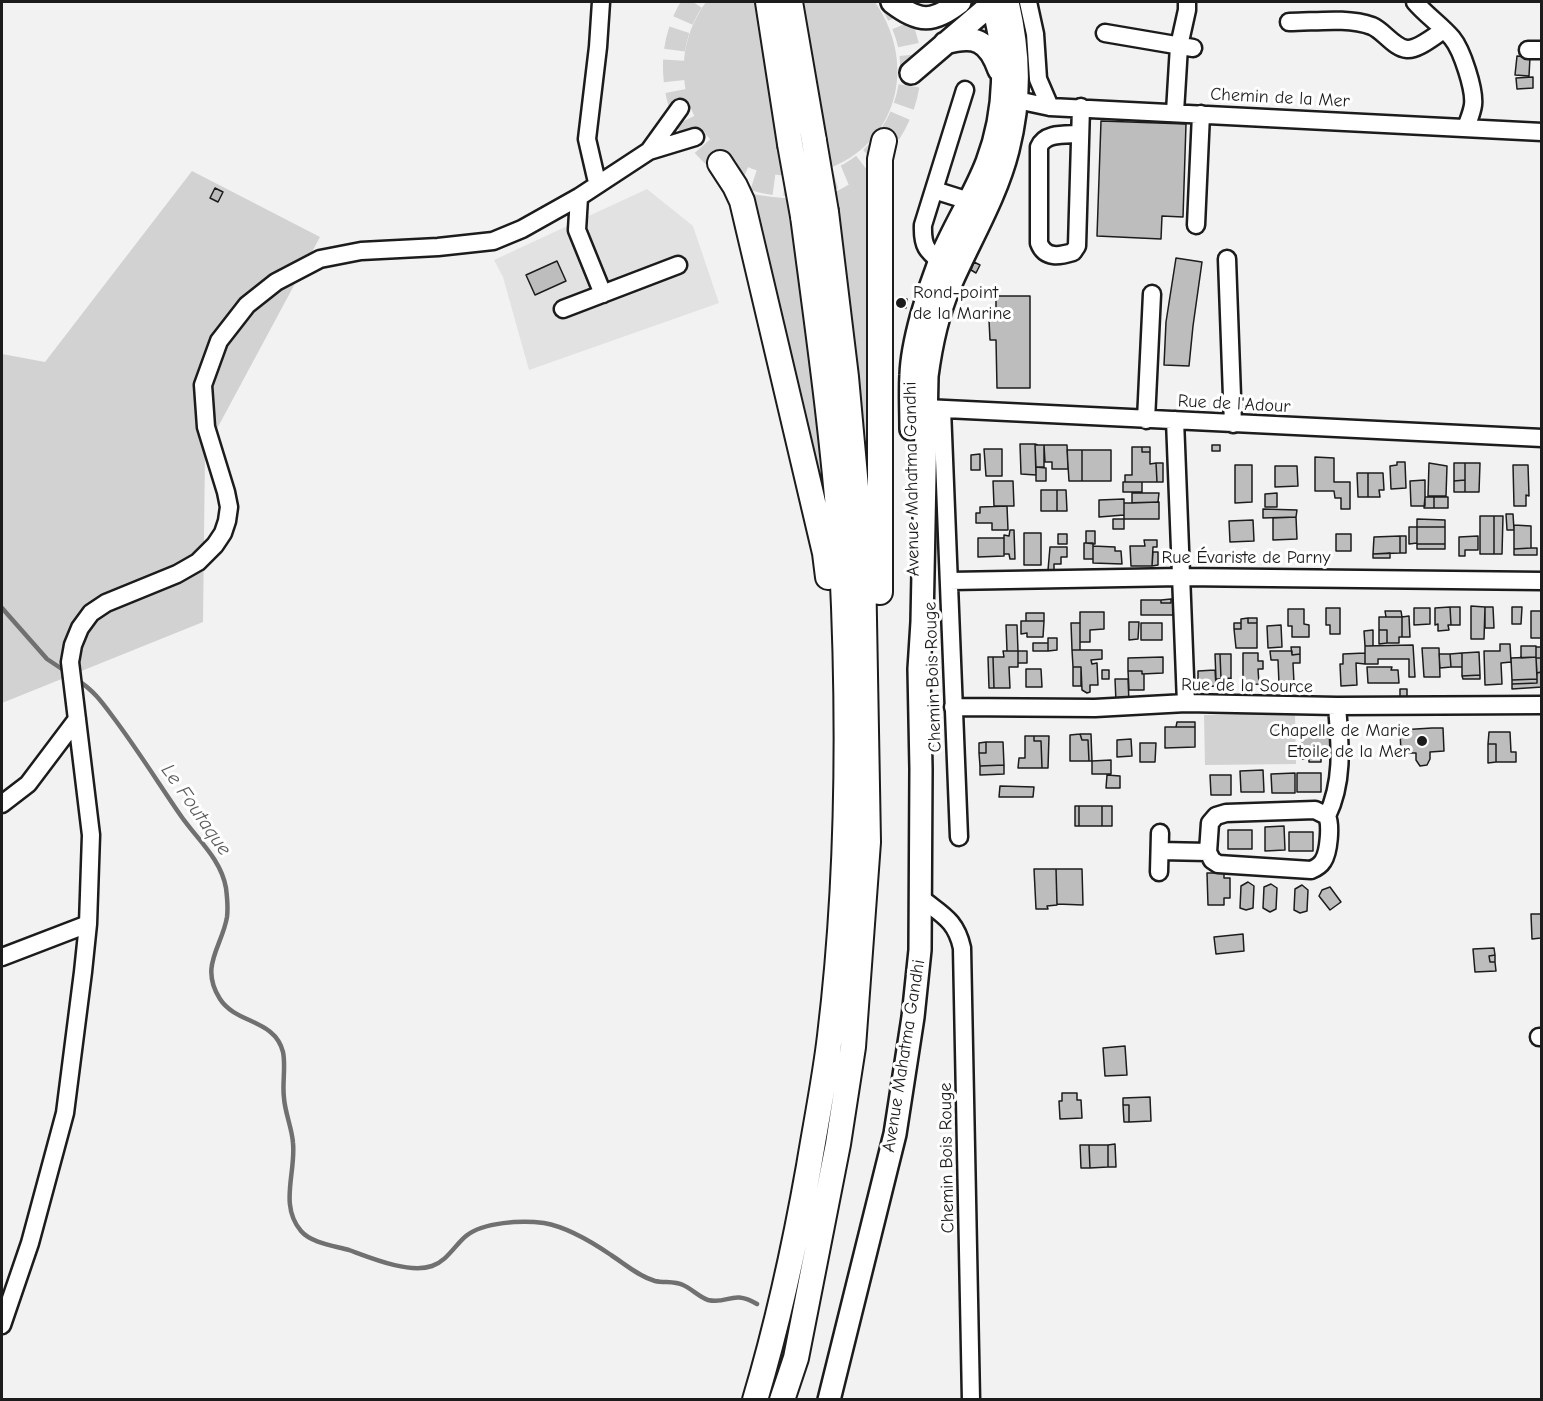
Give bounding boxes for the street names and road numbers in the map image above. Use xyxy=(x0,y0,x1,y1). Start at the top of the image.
street label: Chemin de la Mer xyxy=(1210,84,1350,112)
street label: Avenue Mahatma Gandhi xyxy=(900,381,924,577)
street label: Rue de l'Adour xyxy=(1177,390,1291,418)
street label: Rue Évariste de Parny xyxy=(1162,547,1330,569)
street label: Chemin Bois Rouge xyxy=(920,601,946,753)
street label: Rue de la Source xyxy=(1181,674,1313,698)
street label: Avenue Mahatma Gandhi xyxy=(878,958,930,1154)
street label: Chemin Bois Rouge xyxy=(935,1082,959,1234)

